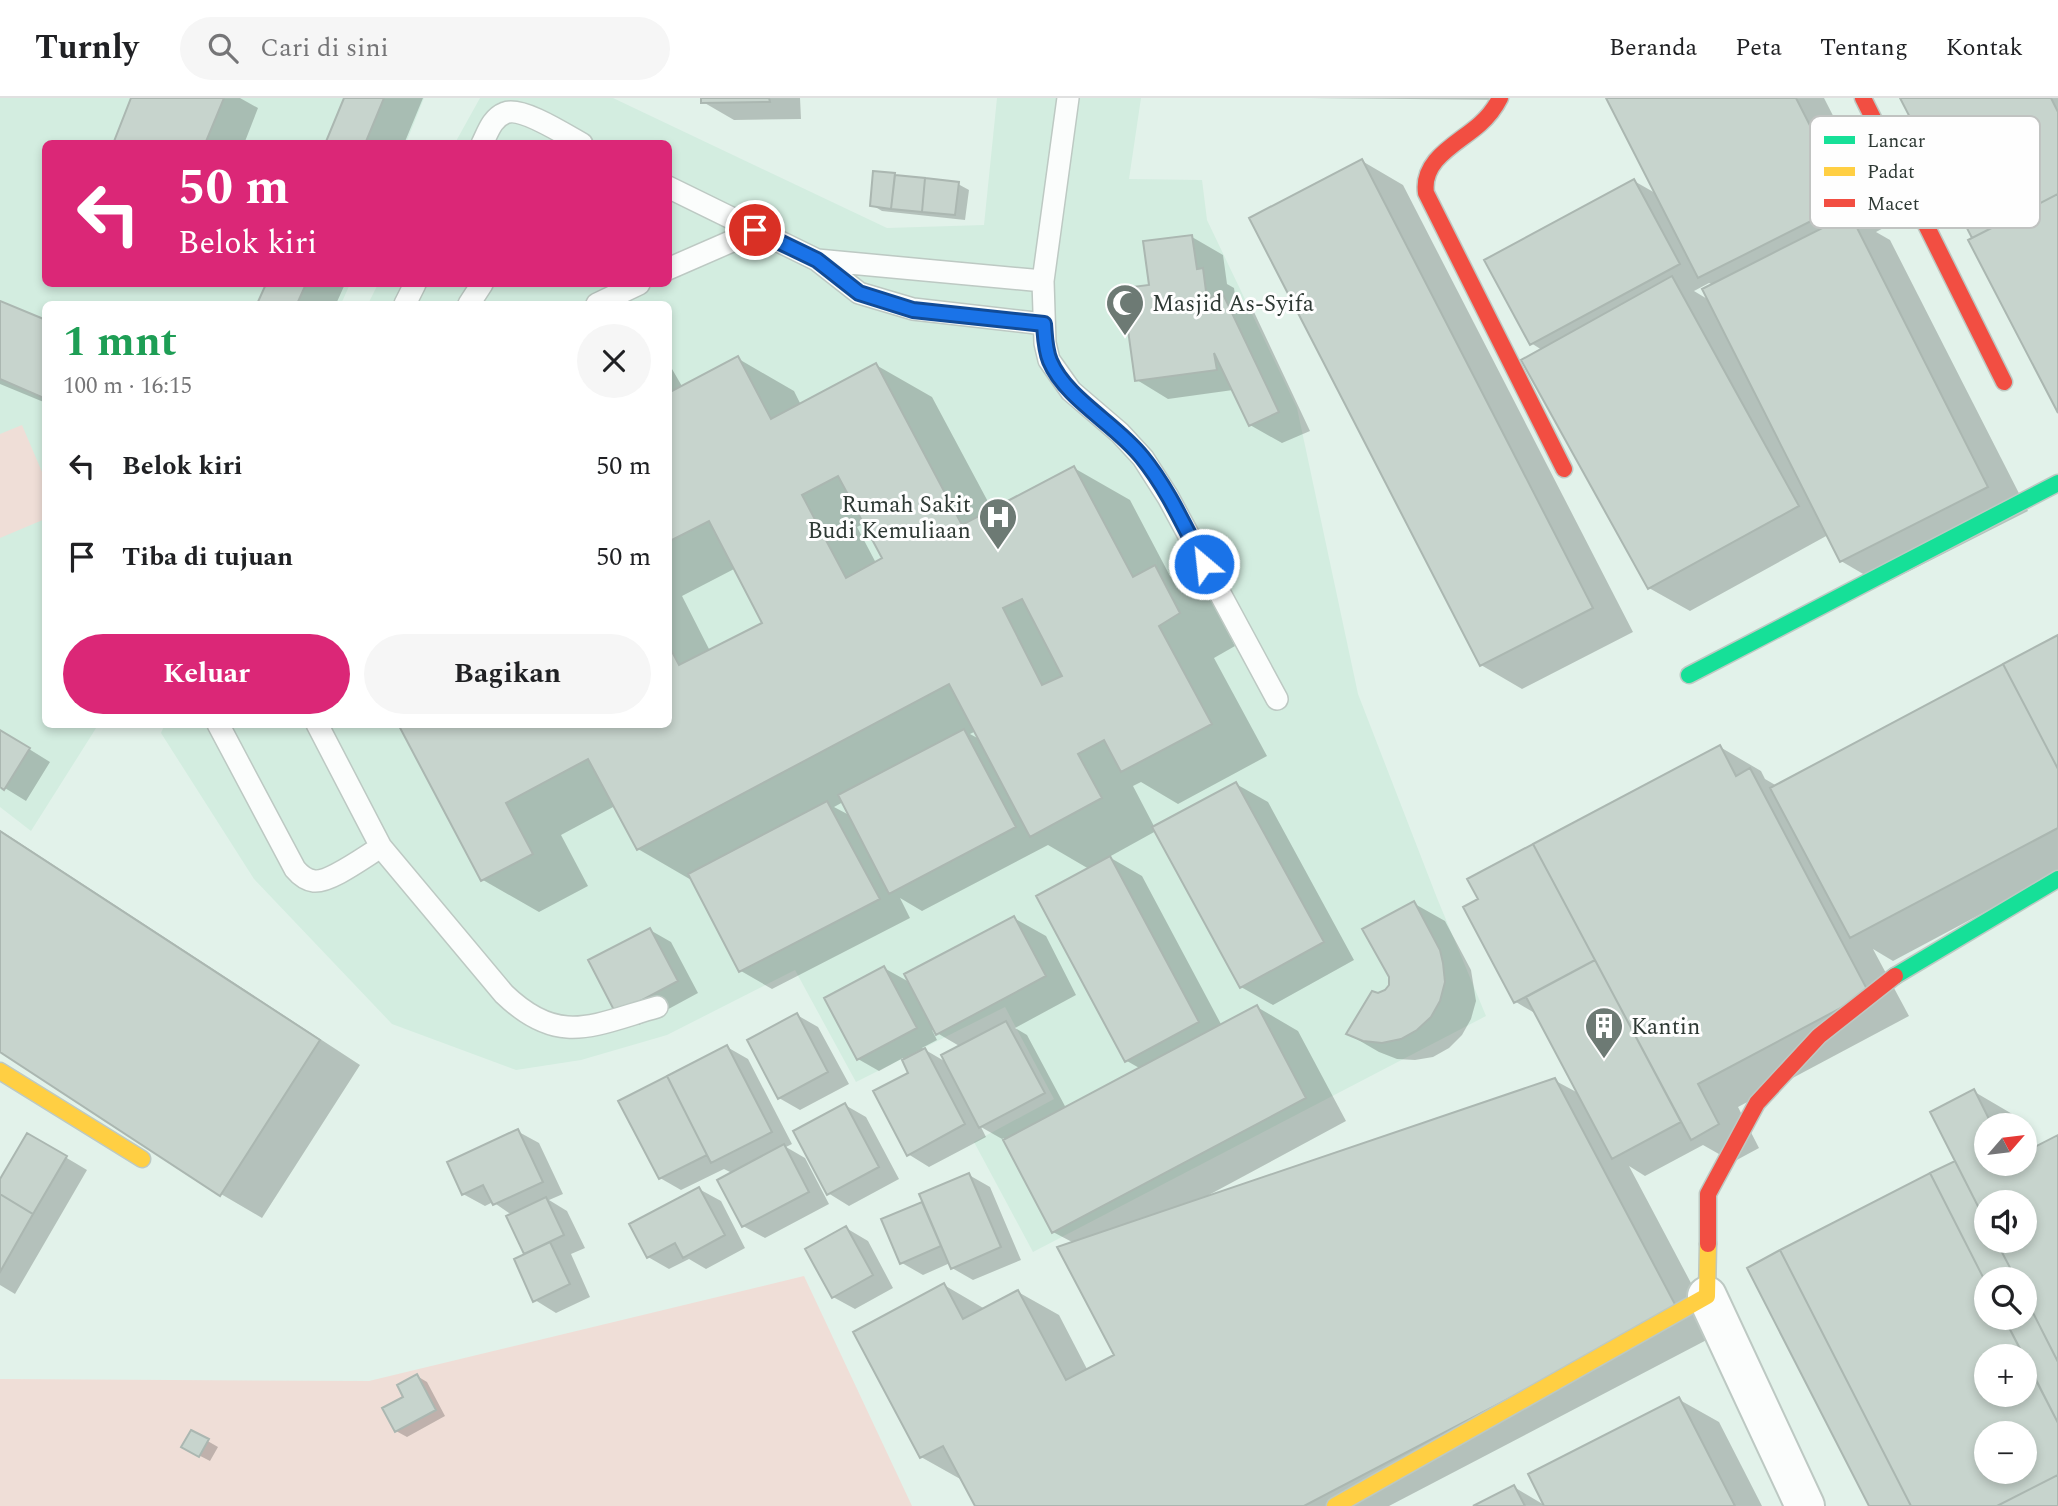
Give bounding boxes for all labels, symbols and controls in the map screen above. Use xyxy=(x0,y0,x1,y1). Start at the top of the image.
search box xyxy=(180,17,670,80)
text: Turnly xyxy=(35,23,138,73)
text: Cari di sini xyxy=(260,28,389,68)
icon: search xyxy=(204,29,242,67)
text: Beranda xyxy=(1609,30,1697,66)
text: Peta xyxy=(1735,30,1782,66)
text: Tentang xyxy=(1820,30,1908,66)
text: Kontak xyxy=(1946,30,2023,66)
legend xyxy=(1810,116,2040,228)
text: Lancar xyxy=(1867,127,1926,156)
text: 50 m xyxy=(178,151,289,226)
text: Padat xyxy=(1867,158,1915,187)
icon: left xyxy=(63,168,154,259)
text: Macet xyxy=(1867,190,1920,219)
pin xyxy=(725,200,785,260)
icon: arrive xyxy=(736,211,774,249)
text: Belok kiri xyxy=(178,219,317,268)
mosque icon: Masjid As-Syifa xyxy=(1104,282,1146,337)
place label: Masjid As-Syifa xyxy=(1152,287,1314,322)
text: 1 mnt xyxy=(63,311,177,374)
button: close xyxy=(577,324,651,398)
text: 100 m · 16:15 xyxy=(63,369,192,404)
text: Belok kiri xyxy=(122,446,242,486)
text: 50 m xyxy=(596,446,651,486)
icon: left xyxy=(63,447,101,485)
place label: Rumah Sakit Budi Kemuliaan xyxy=(807,488,971,549)
hospital icon: Rumah Sakit Budi Kemuliaan xyxy=(977,496,1019,551)
position arrow xyxy=(1167,527,1241,601)
text: Tiba di tujuan xyxy=(122,537,293,577)
text: 50 m xyxy=(596,537,651,577)
icon: arrive xyxy=(63,538,101,576)
button: Keluar xyxy=(63,634,350,714)
button: Bagikan xyxy=(364,634,651,714)
building icon: Kantin xyxy=(1583,1005,1625,1060)
place label: Kantin xyxy=(1631,1010,1700,1045)
north arrow xyxy=(1974,1113,2037,1176)
map controls xyxy=(1974,1113,2037,1484)
button: sound xyxy=(1974,1190,2037,1253)
button: search xyxy=(1974,1267,2037,1330)
button: + xyxy=(1974,1344,2037,1407)
button: − xyxy=(1974,1421,2037,1484)

